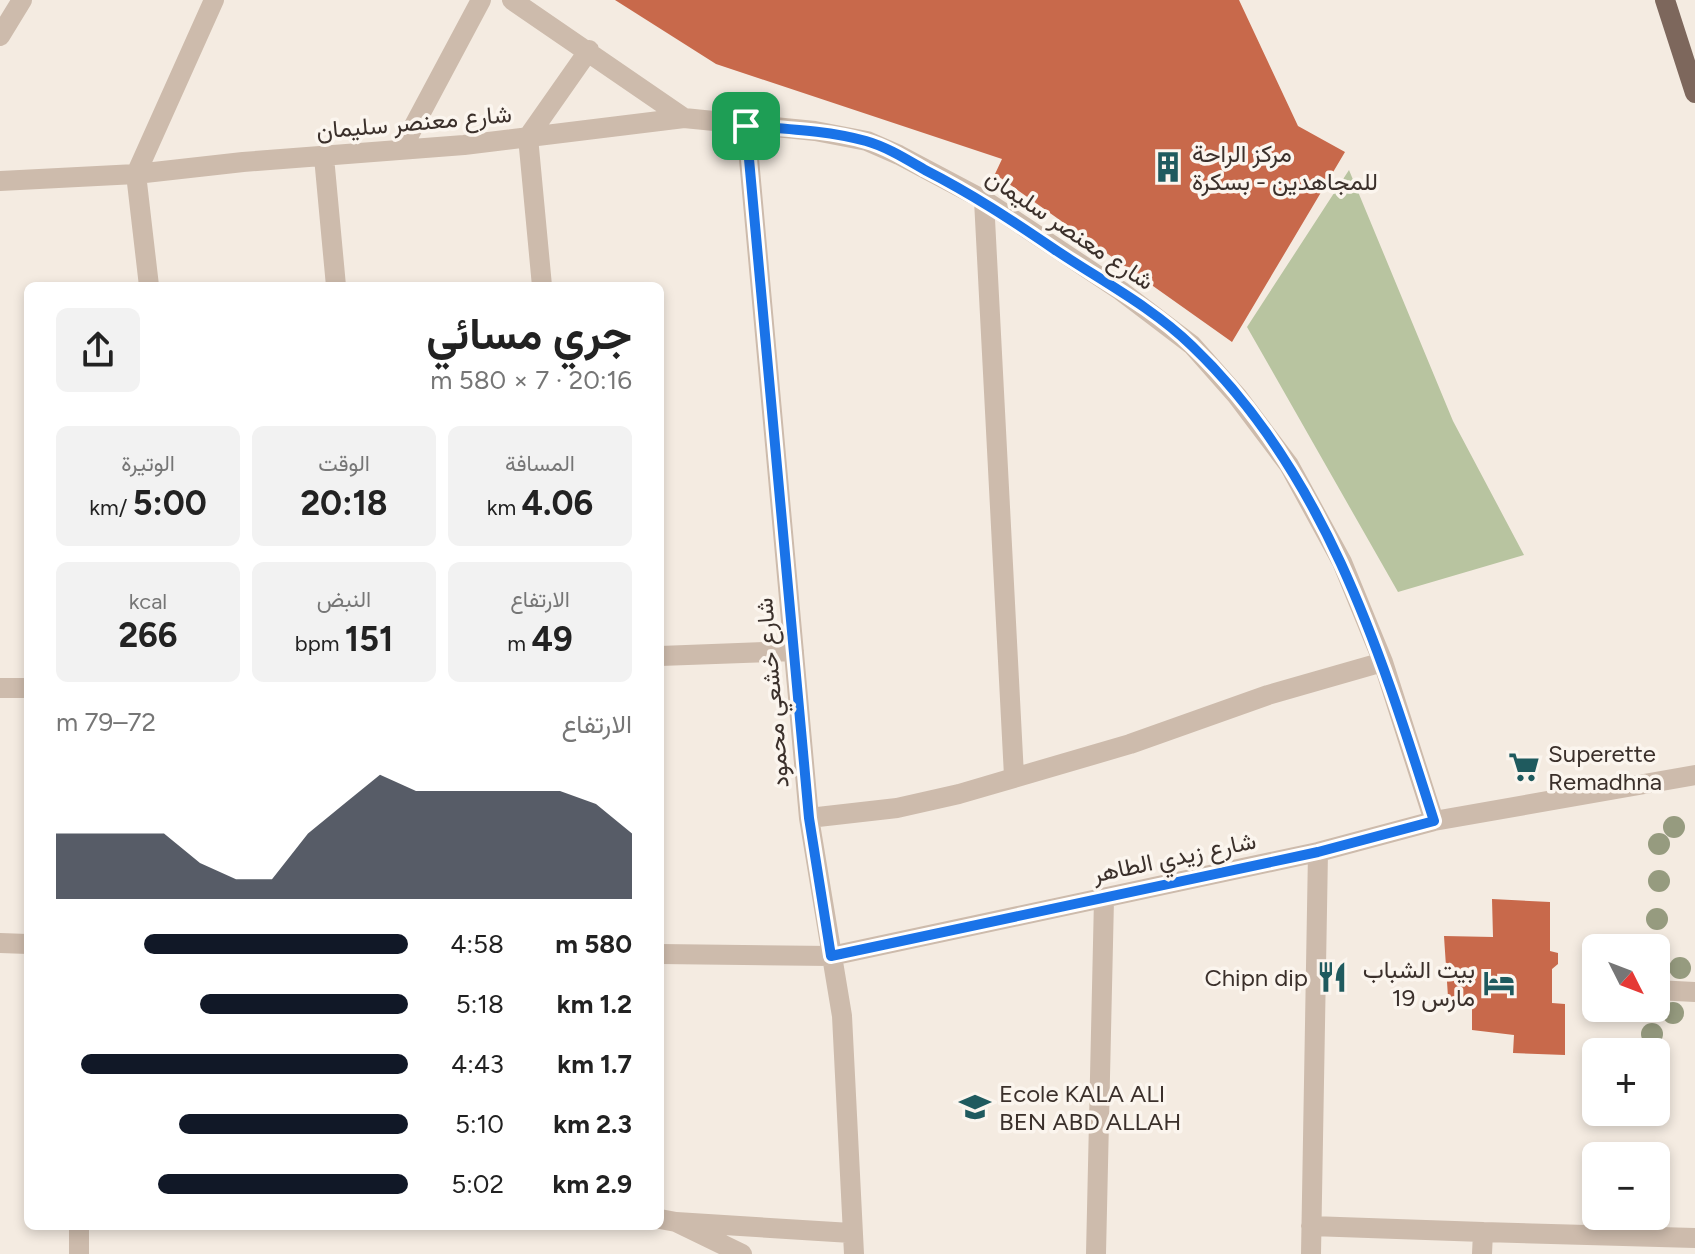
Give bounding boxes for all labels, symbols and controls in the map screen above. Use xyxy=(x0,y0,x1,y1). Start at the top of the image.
pin xyxy=(712,92,780,160)
street label: شارع معنصر سليمان xyxy=(315,99,513,147)
icon: arrive xyxy=(724,104,768,148)
place label: مركز الراحة للمجاهدين - بسكرة xyxy=(1192,139,1378,197)
building icon: مركز الراحة للمجاهدين - بسكرة xyxy=(1151,150,1185,184)
street label: شارع معنصر سليمان xyxy=(979,162,1159,298)
text: جري مسائي xyxy=(426,307,632,360)
button: share xyxy=(56,308,140,392)
text: 20:16 · 7 × 580 m xyxy=(430,364,632,396)
text: الوتيرة xyxy=(121,450,175,477)
text: الوقت xyxy=(318,450,370,477)
text: المسافة xyxy=(505,450,575,477)
text: 5:00 xyxy=(133,483,207,524)
text: 20:18 xyxy=(300,483,388,524)
text: 4.06 xyxy=(522,483,593,524)
text: /km xyxy=(89,494,133,521)
text: km xyxy=(487,494,522,521)
text: النبض xyxy=(317,586,371,613)
text: الارتفاع xyxy=(510,586,570,613)
text: kcal xyxy=(129,588,167,615)
street label: شارع خشعي محمود xyxy=(749,596,800,789)
text: 266 xyxy=(118,615,178,656)
text: 151 xyxy=(345,619,393,660)
text: 49 xyxy=(531,619,573,660)
text: bpm xyxy=(295,630,345,657)
text: m xyxy=(507,630,531,657)
text: 72–79 m xyxy=(56,706,156,738)
text: الارتفاع xyxy=(561,708,632,740)
place label: Superette Remadhna xyxy=(1548,739,1662,796)
supermarket icon: Superette Remadhna xyxy=(1507,750,1541,784)
street label: شارع زيدي الطاهر xyxy=(1089,826,1259,894)
text: 4:58 xyxy=(450,928,504,960)
text: 580 m xyxy=(555,928,632,960)
north arrow xyxy=(1582,934,1670,1022)
map controls xyxy=(1582,934,1670,1230)
place label: بيت الشباب 19 مارس xyxy=(1363,955,1475,1013)
restaurant icon: Chipn dip xyxy=(1315,960,1349,994)
place label: Chipn dip xyxy=(1204,963,1308,992)
hotel icon: بيت الشباب 19 مارس xyxy=(1482,966,1516,1000)
text: 5:18 xyxy=(456,988,504,1020)
text: 1.2 km xyxy=(557,988,632,1020)
button: + xyxy=(1582,1038,1670,1126)
text: 4:43 xyxy=(451,1048,504,1080)
text: 1.7 km xyxy=(557,1048,632,1080)
place label: Ecole KALA ALI BEN ABD ALLAH xyxy=(999,1079,1181,1136)
school or university icon: Ecole KALA ALI BEN ABD ALLAH xyxy=(958,1090,992,1124)
text: 5:10 xyxy=(455,1108,504,1140)
text: 2.3 km xyxy=(553,1108,632,1140)
button: − xyxy=(1582,1142,1670,1230)
text: 5:02 xyxy=(451,1168,504,1200)
text: 2.9 km xyxy=(553,1168,632,1200)

